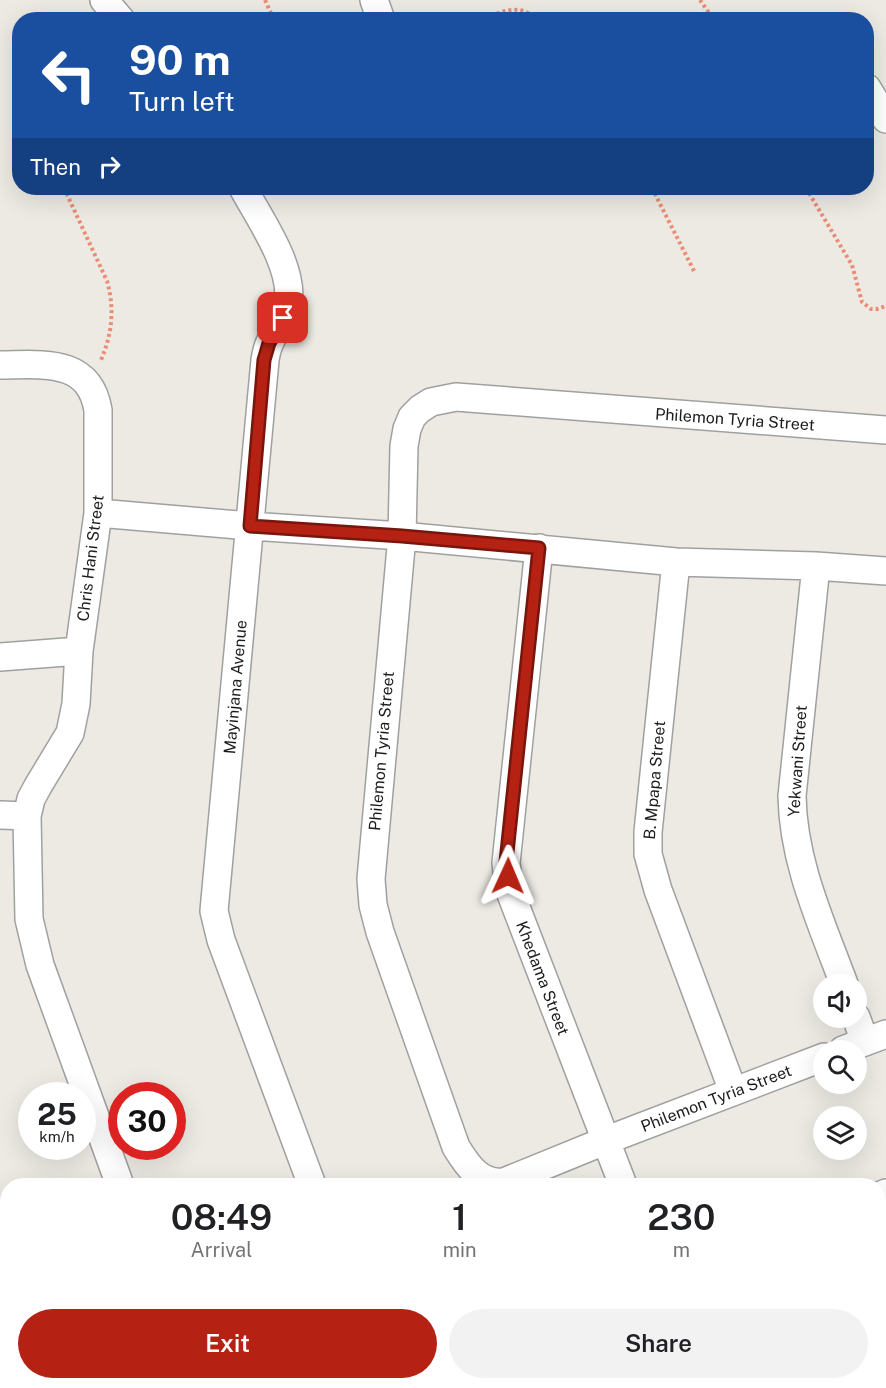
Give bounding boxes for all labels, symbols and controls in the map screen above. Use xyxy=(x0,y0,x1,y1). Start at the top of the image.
text: 90 m xyxy=(129,35,231,84)
icon: left xyxy=(30,36,108,114)
text: Turn left xyxy=(129,85,235,117)
icon: right xyxy=(93,150,126,183)
text: Then xyxy=(30,154,81,180)
pin xyxy=(257,292,308,343)
icon: arrive xyxy=(266,301,299,334)
street label: Philemon Tyria Street xyxy=(654,404,815,435)
street label: Chris Hani Street xyxy=(73,494,108,622)
street label: Mayinjana Avenue xyxy=(220,619,251,755)
street label: Philemon Tyria Street xyxy=(365,670,398,832)
street label: Yekwani Street xyxy=(784,705,811,818)
street label: B. Mpapa Street xyxy=(640,720,669,840)
position arrow xyxy=(476,844,540,908)
street label: Khedama Street xyxy=(512,918,573,1038)
map controls xyxy=(813,974,867,1160)
button: sound xyxy=(813,974,867,1028)
button: search xyxy=(813,1040,867,1094)
street label: Philemon Tyria Street xyxy=(638,1061,794,1136)
speed limit sign: 30 xyxy=(108,1082,186,1160)
text: 25 xyxy=(37,1096,77,1132)
button: layers xyxy=(813,1106,867,1160)
text: km/h xyxy=(39,1128,75,1145)
text: 08:49 xyxy=(171,1196,272,1238)
text: 1 xyxy=(452,1196,467,1238)
text: 230 xyxy=(647,1196,715,1238)
text: Arrival xyxy=(190,1238,252,1262)
text: min xyxy=(443,1238,477,1262)
text: m xyxy=(673,1238,690,1262)
button: Exit xyxy=(18,1309,437,1378)
button: Share xyxy=(449,1309,868,1378)

